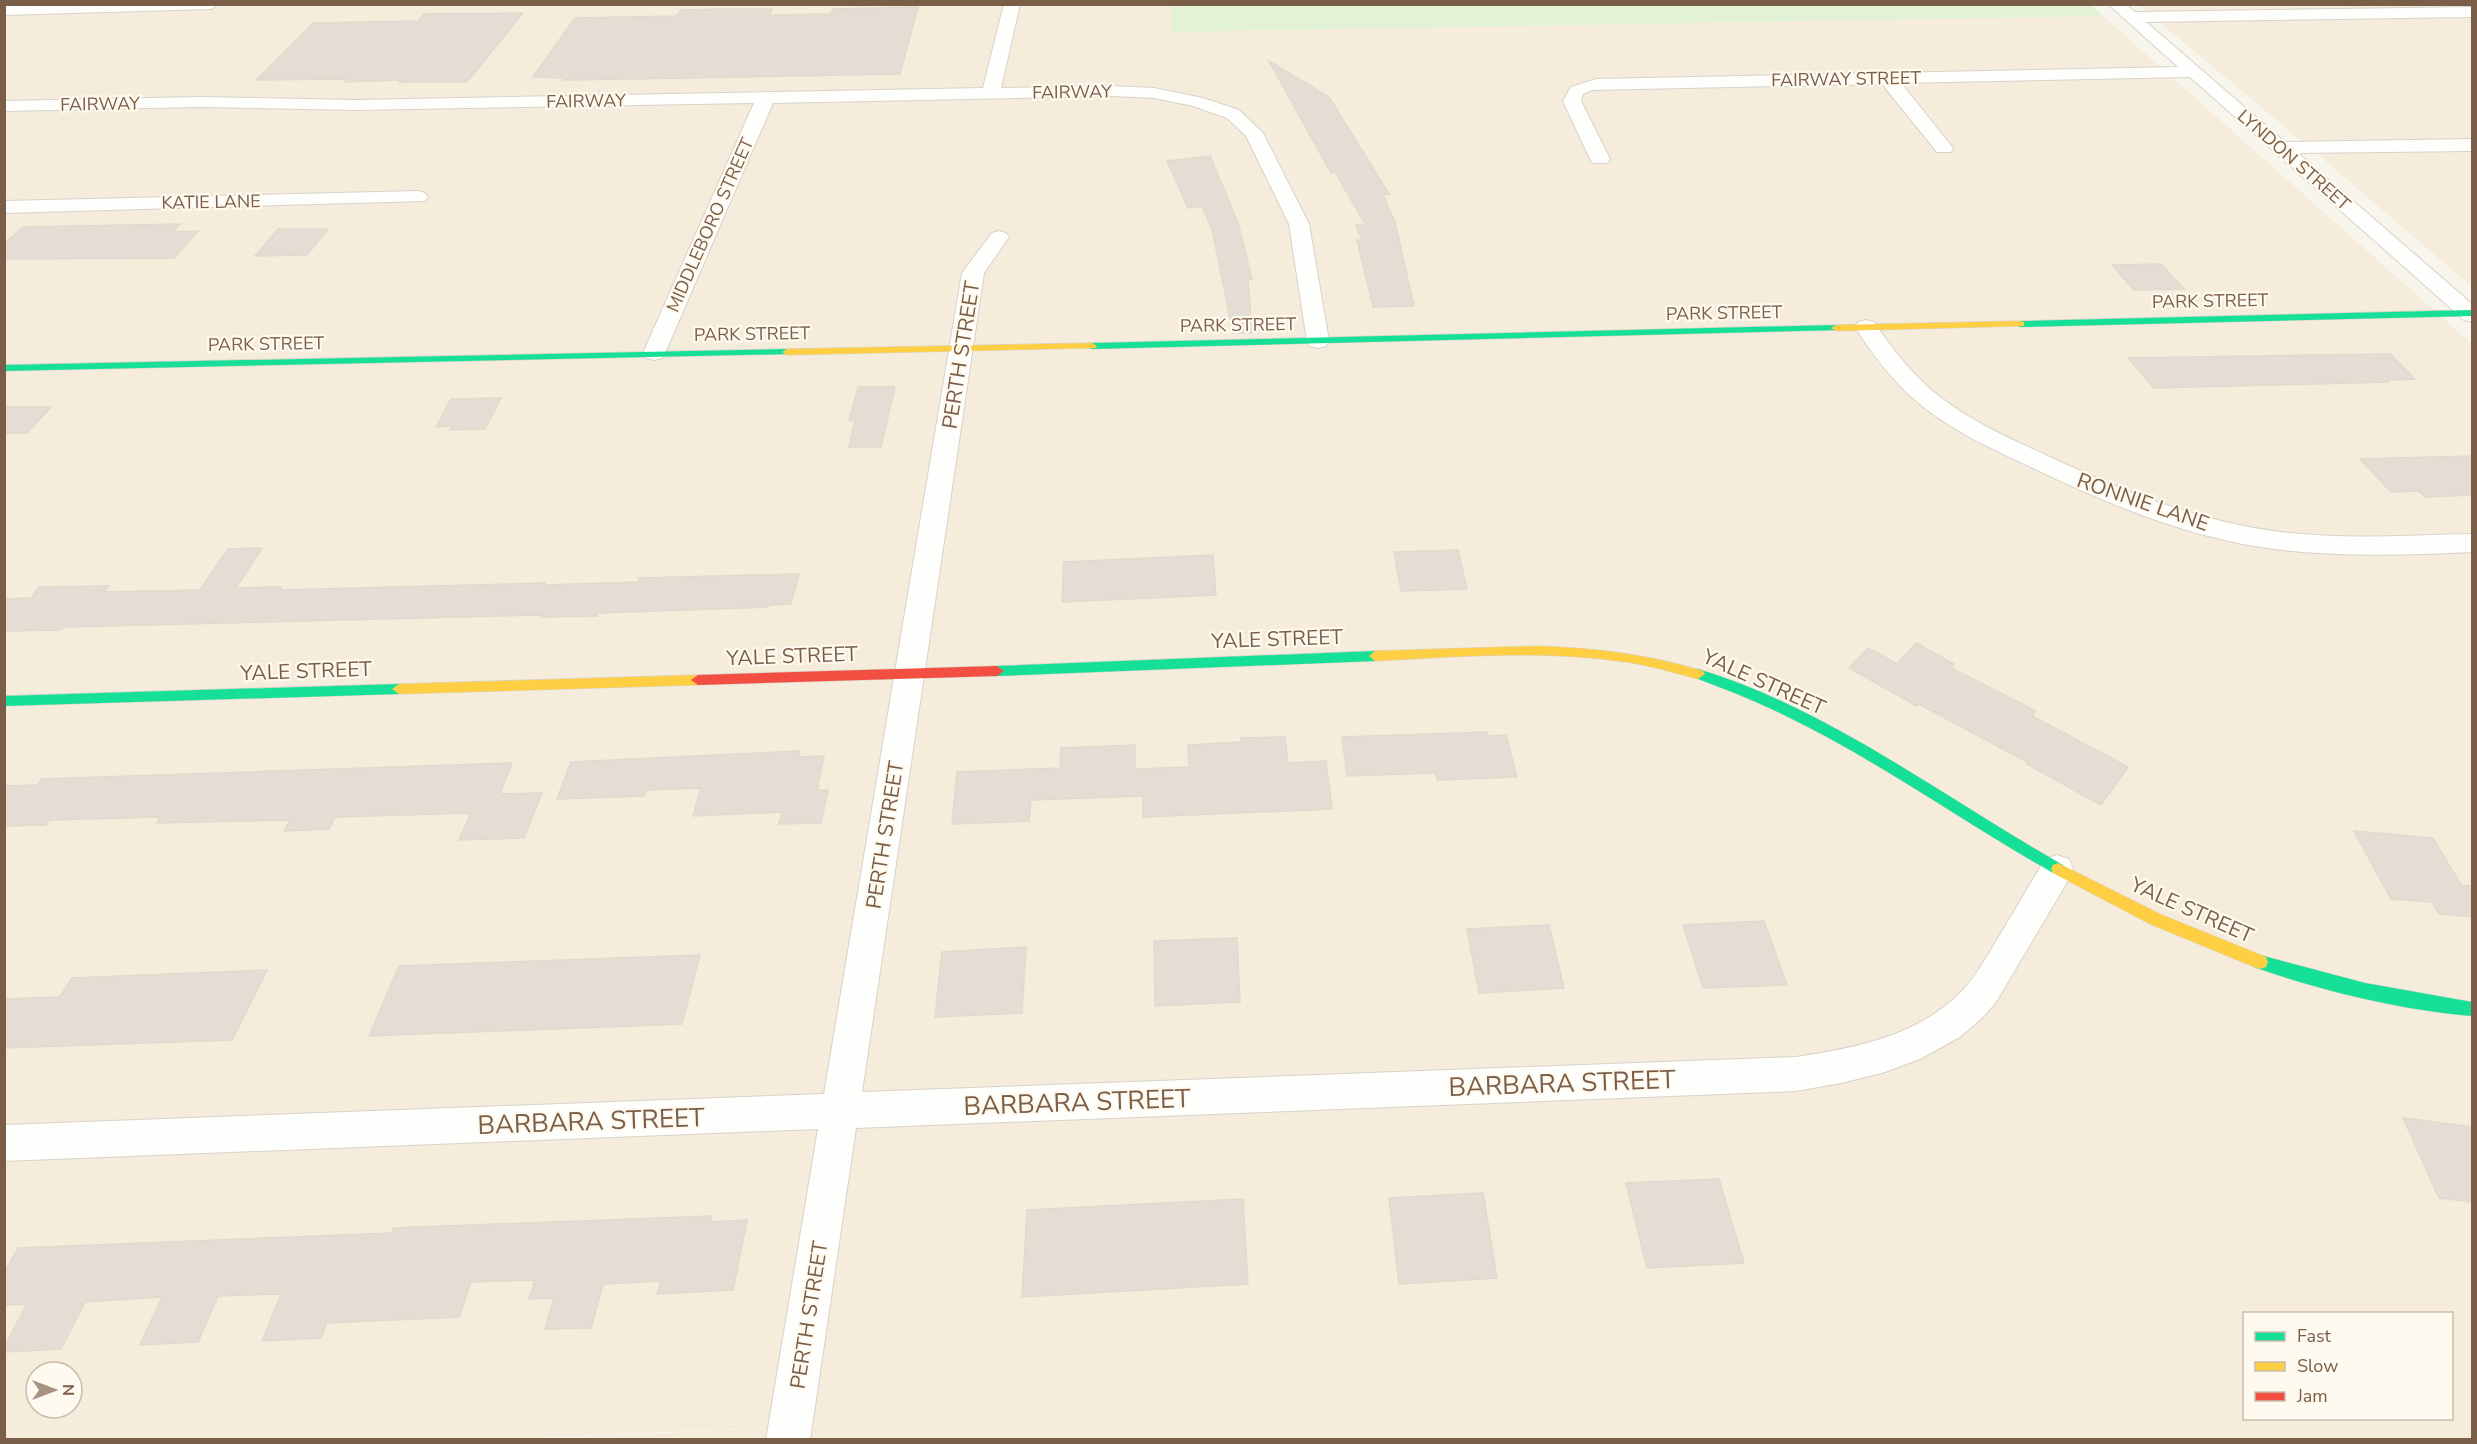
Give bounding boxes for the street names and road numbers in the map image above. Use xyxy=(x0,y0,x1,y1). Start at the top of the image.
street label: FAIRWAY STREET xyxy=(1771,66,1921,92)
street label: FAIRWAY xyxy=(1032,79,1112,105)
street label: FAIRWAY xyxy=(546,88,626,114)
street label: FAIRWAY xyxy=(60,91,140,117)
street label: LYNDON STREET xyxy=(2232,104,2356,216)
street label: MIDDLEBORO STREET xyxy=(661,134,759,316)
street label: KATIE LANE xyxy=(161,189,261,215)
street label: PERTH STREET xyxy=(935,279,987,431)
street label: PARK STREET xyxy=(2152,288,2269,314)
street label: PARK STREET xyxy=(1666,300,1783,326)
street label: PARK STREET xyxy=(1180,312,1297,338)
street label: PARK STREET xyxy=(694,321,811,347)
street label: PARK STREET xyxy=(208,331,325,357)
street label: RONNIE LANE xyxy=(2073,466,2213,538)
street label: YALE STREET xyxy=(1210,623,1344,655)
street label: YALE STREET xyxy=(725,640,859,672)
street label: YALE STREET xyxy=(1697,642,1830,722)
street label: YALE STREET xyxy=(239,655,373,687)
street label: PERTH STREET xyxy=(859,759,911,911)
street label: YALE STREET xyxy=(2125,870,2258,950)
street label: BARBARA STREET xyxy=(1448,1062,1676,1105)
street label: BARBARA STREET xyxy=(963,1081,1191,1124)
street label: BARBARA STREET xyxy=(477,1100,705,1143)
street label: PERTH STREET xyxy=(783,1239,835,1391)

